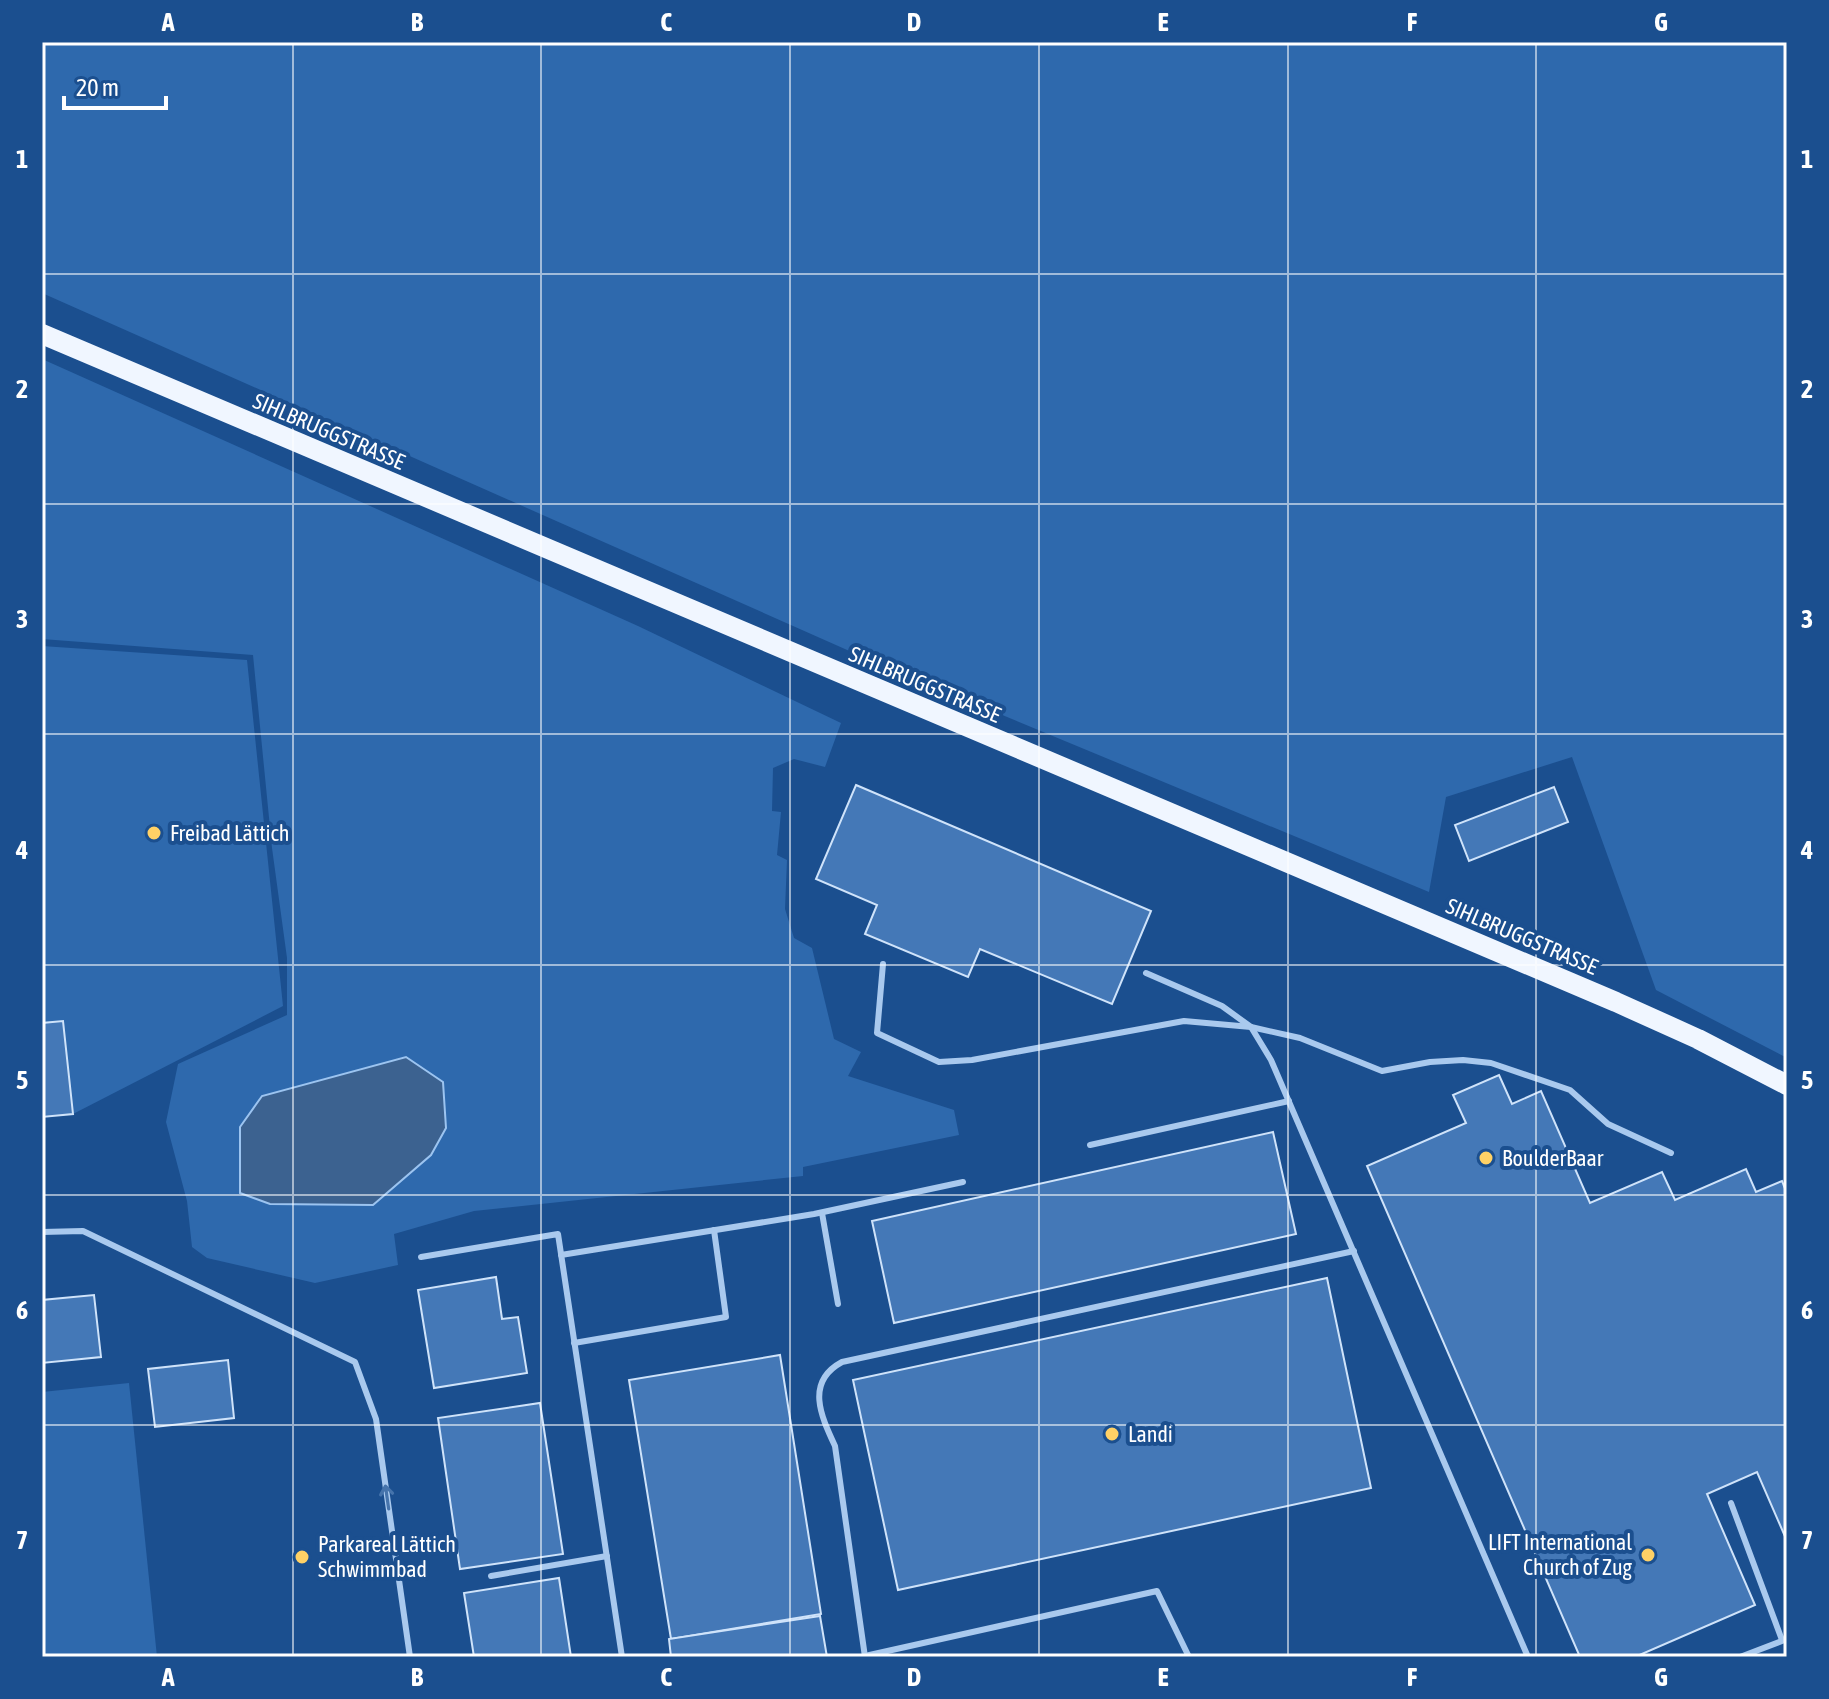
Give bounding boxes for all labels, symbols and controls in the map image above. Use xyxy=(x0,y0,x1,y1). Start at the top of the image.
text: A xyxy=(161,7,175,37)
text: B xyxy=(411,7,424,37)
text: C xyxy=(660,7,672,37)
text: D xyxy=(907,7,921,37)
text: E xyxy=(1157,7,1169,37)
text: F xyxy=(1407,7,1418,37)
text: G xyxy=(1654,7,1668,37)
scale bar xyxy=(64,60,166,110)
text: 20 m xyxy=(76,74,119,101)
text: 1 xyxy=(16,144,28,174)
text: 1 xyxy=(1801,144,1813,174)
text: 2 xyxy=(16,374,28,404)
text: 2 xyxy=(1801,374,1813,404)
street label: SIHLBRUGGSTRASSE xyxy=(249,387,409,475)
text: 3 xyxy=(16,604,28,634)
text: 3 xyxy=(1801,604,1813,634)
street label: SIHLBRUGGSTRASSE xyxy=(845,640,1005,728)
place label: Freibad Lättich xyxy=(170,820,289,846)
marker: Freibad Lättich xyxy=(145,824,163,842)
text: 4 xyxy=(15,835,28,865)
text: 4 xyxy=(1800,835,1813,865)
street label: SIHLBRUGGSTRASSE xyxy=(1442,892,1602,980)
text: 5 xyxy=(16,1065,28,1095)
text: 5 xyxy=(1801,1065,1813,1095)
place label: BoulderBaar xyxy=(1502,1145,1604,1171)
marker: BoulderBaar xyxy=(1477,1149,1495,1167)
text: 6 xyxy=(16,1295,28,1325)
text: 6 xyxy=(1801,1295,1813,1325)
place label: Landi xyxy=(1128,1421,1173,1447)
marker: Landi xyxy=(1103,1425,1121,1443)
one-way arrow xyxy=(379,1484,394,1510)
text: 7 xyxy=(16,1525,28,1555)
text: 7 xyxy=(1801,1525,1813,1555)
place label: LIFT International Church of Zug xyxy=(1488,1529,1633,1580)
place label: Parkareal Lättich Schwimmbad xyxy=(318,1531,456,1582)
marker: LIFT International Church of Zug xyxy=(1639,1546,1657,1564)
marker: Parkareal Lättich Schwimmbad xyxy=(293,1548,311,1566)
text: A xyxy=(161,1662,175,1692)
text: B xyxy=(411,1662,424,1692)
text: C xyxy=(660,1662,672,1692)
text: D xyxy=(907,1662,921,1692)
text: E xyxy=(1157,1662,1169,1692)
text: F xyxy=(1407,1662,1418,1692)
text: G xyxy=(1654,1662,1668,1692)

